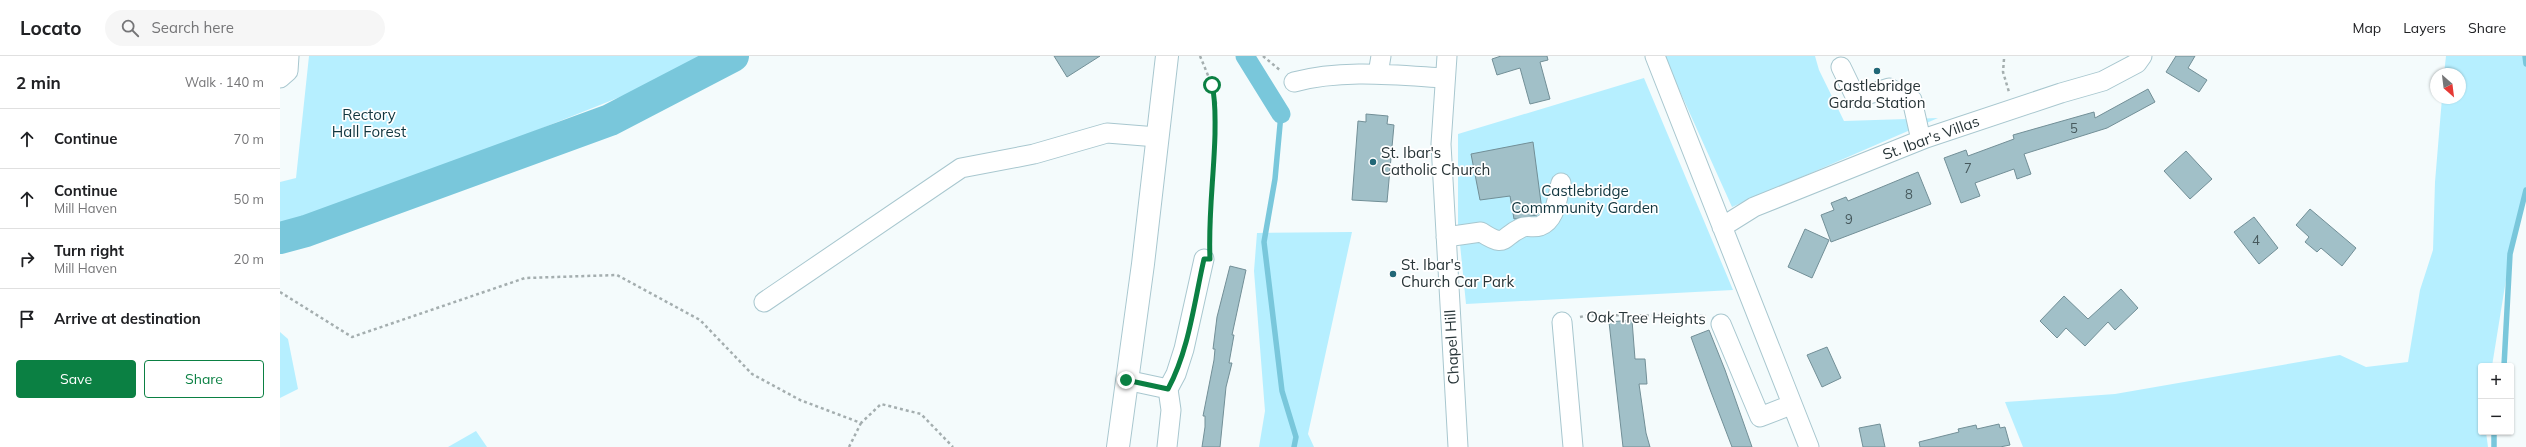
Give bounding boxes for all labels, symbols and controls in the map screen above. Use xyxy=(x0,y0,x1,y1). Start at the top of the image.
search box xyxy=(105,10,385,46)
text: Locato xyxy=(20,16,81,40)
icon: search xyxy=(119,17,141,39)
text: Search here xyxy=(151,18,234,37)
text: Map xyxy=(2352,19,2381,37)
text: Layers xyxy=(2403,19,2446,37)
text: Share xyxy=(2468,19,2506,37)
marker: Castlebridge Garda Station xyxy=(1872,66,1882,76)
north arrow xyxy=(2430,68,2466,104)
text: 2 min xyxy=(16,72,61,93)
text: Walk · 140 m xyxy=(185,74,264,90)
route start xyxy=(1203,76,1221,94)
place label: Castlebridge Garda Station xyxy=(1829,76,1925,112)
park label: Rectory Hall Forest xyxy=(332,105,406,141)
street label: St. Ibar's Villas xyxy=(1880,111,1982,164)
house number: 5 xyxy=(2070,120,2078,136)
icon: ahead xyxy=(16,128,38,150)
text: Continue xyxy=(54,129,117,148)
text: 70 m xyxy=(234,131,264,147)
place label: St. Ibar's Catholic Church xyxy=(1381,143,1490,179)
marker: St. Ibar's Catholic Church xyxy=(1368,157,1378,167)
house number: 7 xyxy=(1964,160,1972,176)
text: Continue xyxy=(54,181,117,200)
park label: Castlebridge Commmunity Garden xyxy=(1511,181,1659,217)
house number: 8 xyxy=(1905,186,1913,202)
icon: ahead xyxy=(16,188,38,210)
text: 50 m xyxy=(234,191,264,207)
text: Mill Haven xyxy=(54,200,117,216)
house number: 9 xyxy=(1845,211,1853,227)
house number: 4 xyxy=(2252,232,2260,248)
text: Turn right xyxy=(54,241,124,260)
icon: right xyxy=(16,248,38,270)
text: 20 m xyxy=(234,251,264,267)
place label: St. Ibar's Church Car Park xyxy=(1401,255,1514,291)
text: Mill Haven xyxy=(54,260,117,276)
marker: St. Ibar's Church Car Park xyxy=(1388,269,1398,279)
street label: Oak Tree Heights xyxy=(1586,307,1706,328)
icon: arrive xyxy=(16,308,38,330)
text: Arrive at destination xyxy=(54,309,201,328)
street label: Chapel Hill xyxy=(1440,309,1463,385)
button: Save xyxy=(16,360,136,398)
button: Share xyxy=(144,360,264,398)
map controls xyxy=(2478,363,2514,435)
button: + xyxy=(2478,363,2514,399)
route end xyxy=(1117,371,1135,389)
button: − xyxy=(2478,399,2514,435)

